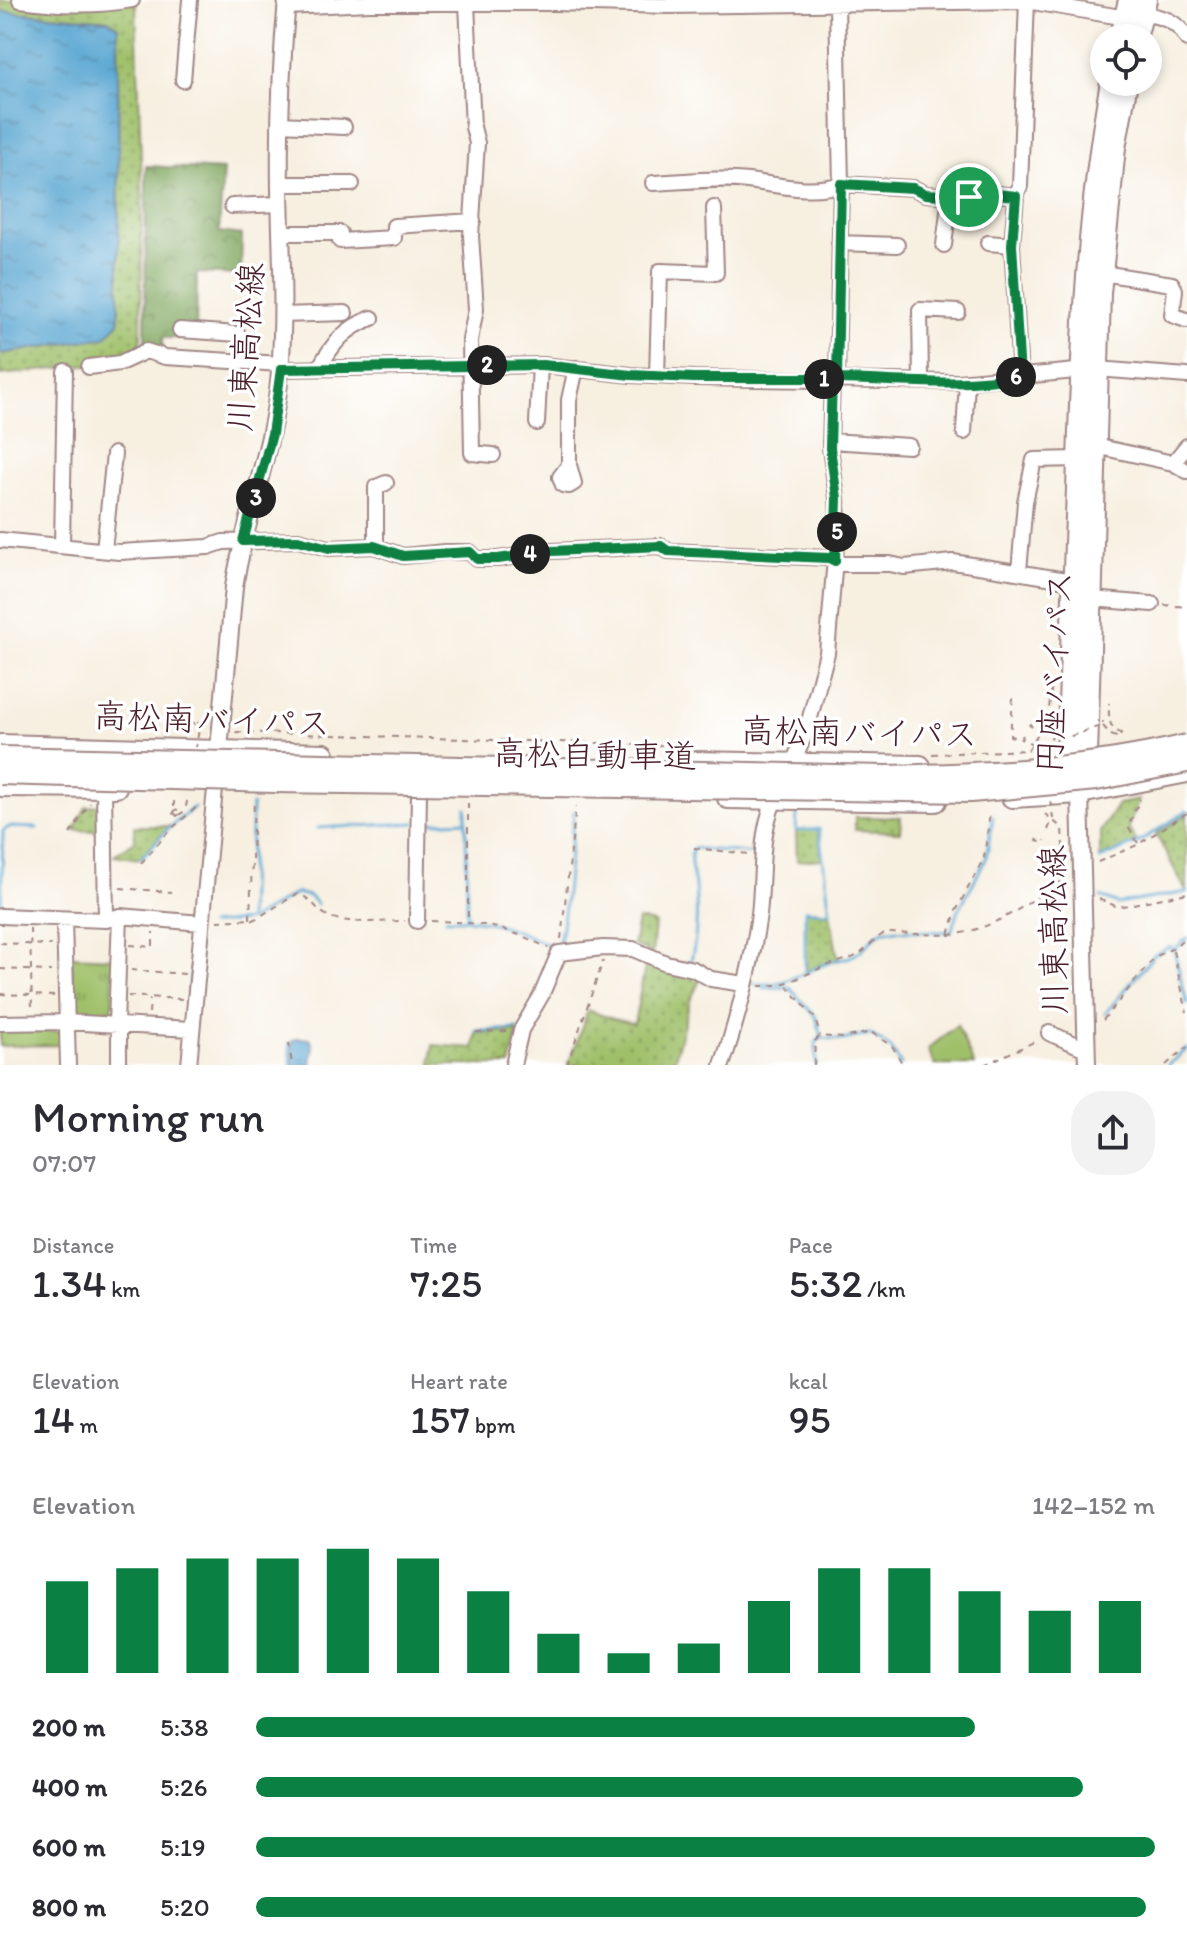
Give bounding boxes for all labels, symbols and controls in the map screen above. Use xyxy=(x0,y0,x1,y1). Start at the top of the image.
map controls xyxy=(1090,24,1162,96)
button: locate xyxy=(1090,24,1162,96)
pin xyxy=(935,163,1003,231)
icon: arrive xyxy=(947,175,991,219)
street label: 川東高松線 xyxy=(219,261,272,433)
pin: 2 xyxy=(467,345,507,385)
text: 2 xyxy=(481,351,493,378)
pin: 6 xyxy=(996,357,1036,397)
pin: 1 xyxy=(804,359,844,399)
text: 6 xyxy=(1010,363,1022,390)
text: 1 xyxy=(819,365,829,392)
pin: 3 xyxy=(236,478,276,518)
text: 3 xyxy=(250,484,262,511)
pin: 5 xyxy=(817,512,857,552)
text: 5 xyxy=(831,518,843,545)
pin: 4 xyxy=(510,534,550,574)
text: 4 xyxy=(523,540,537,567)
street label: 円座バイパス xyxy=(1029,569,1080,775)
street label: 高松南バイパス xyxy=(93,695,331,744)
street label: 高松南バイパス xyxy=(740,710,978,755)
street label: 高松自動車道 xyxy=(493,732,697,777)
street label: 川東高松線 xyxy=(1032,845,1075,1015)
text: Morning run xyxy=(32,1090,265,1143)
button: share xyxy=(1071,1091,1155,1175)
text: 07:07 xyxy=(32,1147,96,1179)
text: Distance xyxy=(32,1232,114,1259)
text: Time xyxy=(410,1232,457,1259)
text: Pace xyxy=(789,1232,833,1259)
text: 1.34 xyxy=(32,1259,106,1307)
text: 7:25 xyxy=(410,1259,482,1307)
text: 5:32 xyxy=(789,1259,862,1307)
text: km xyxy=(106,1276,140,1303)
text: /km xyxy=(862,1276,906,1303)
text: Elevation xyxy=(32,1368,119,1395)
text: Heart rate xyxy=(410,1368,508,1395)
text: kcal xyxy=(789,1368,828,1395)
text: 14 xyxy=(32,1395,75,1443)
text: 157 xyxy=(410,1395,470,1443)
text: 95 xyxy=(789,1395,831,1443)
text: m xyxy=(75,1412,98,1439)
text: bpm xyxy=(470,1412,516,1439)
text: Elevation xyxy=(32,1489,135,1521)
text: 142–152 m xyxy=(1032,1489,1155,1521)
text: 200 m xyxy=(32,1711,105,1743)
text: 5:38 xyxy=(160,1711,208,1743)
text: 400 m xyxy=(32,1771,107,1803)
text: 5:26 xyxy=(160,1771,207,1803)
text: 600 m xyxy=(32,1831,106,1863)
text: 5:19 xyxy=(160,1831,206,1863)
text: 800 m xyxy=(32,1891,106,1923)
text: 5:20 xyxy=(160,1891,210,1923)

